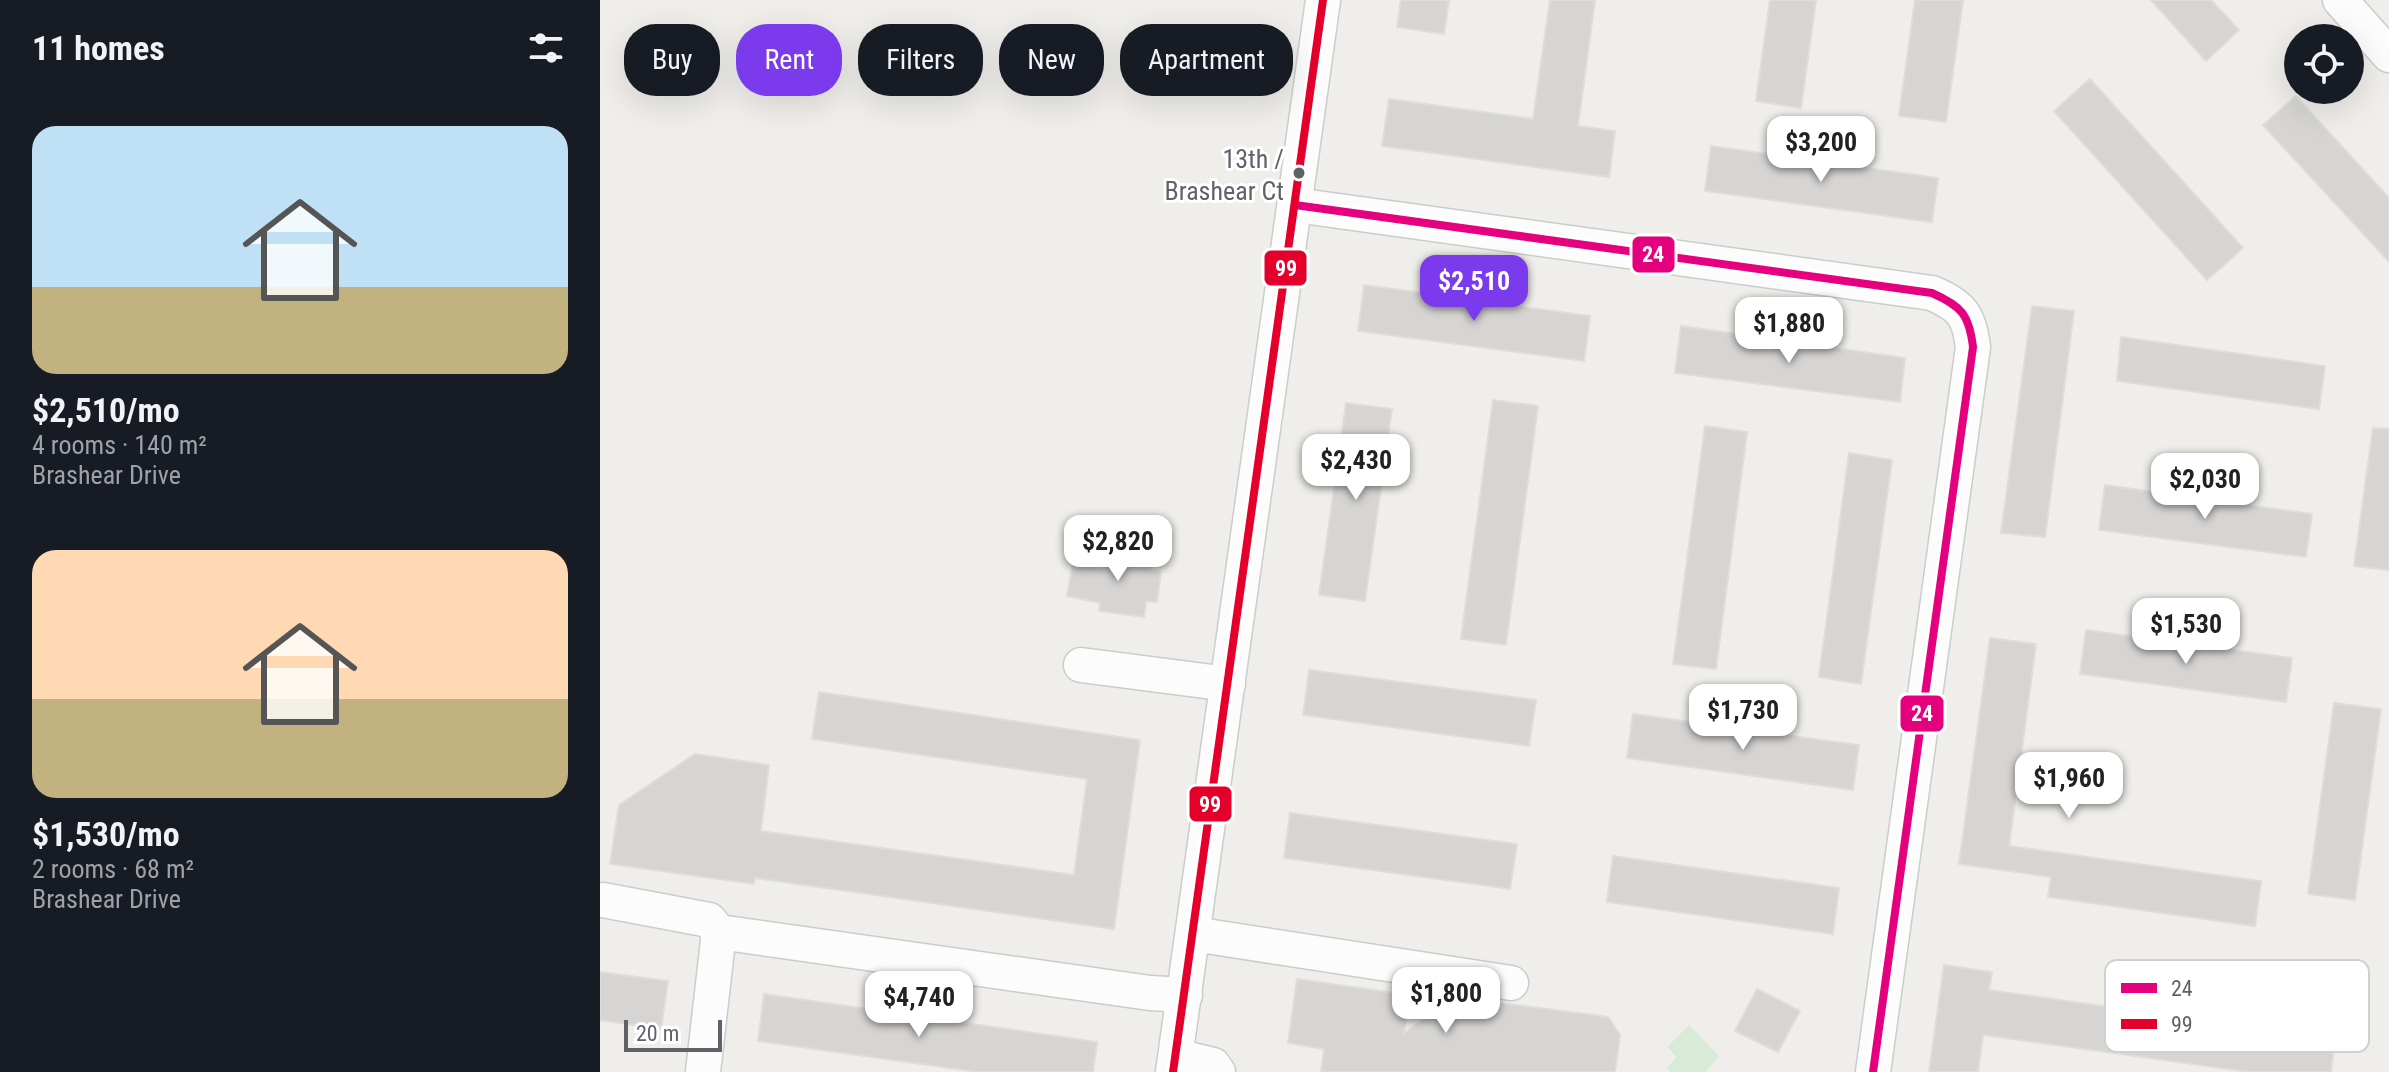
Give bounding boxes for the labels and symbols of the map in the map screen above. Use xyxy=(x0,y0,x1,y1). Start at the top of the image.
pin: $3,200 xyxy=(1756,116,1886,184)
place label: 13th / Brashear Ct xyxy=(1165,144,1284,206)
marker: 13th / Brashear Ct xyxy=(1291,165,1307,181)
line badge: 24 xyxy=(1631,235,1676,274)
text: 24 xyxy=(1642,242,1664,267)
line badge: 99 xyxy=(1263,249,1308,287)
pin: $2,510 xyxy=(1409,255,1539,323)
text: 99 xyxy=(1275,256,1297,281)
pin: $1,880 xyxy=(1724,297,1854,365)
pin: $2,430 xyxy=(1291,434,1421,502)
pin: $2,030 xyxy=(2140,453,2270,521)
pin: $2,820 xyxy=(1053,515,1183,583)
pin: $1,530 xyxy=(2121,598,2251,666)
pin: $1,730 xyxy=(1678,684,1808,752)
line badge: 24 xyxy=(1899,694,1945,733)
text: 24 xyxy=(1911,701,1933,726)
pin: $1,960 xyxy=(2004,752,2134,820)
line badge: 99 xyxy=(1188,785,1233,823)
text: 99 xyxy=(1199,792,1221,817)
legend xyxy=(2105,960,2369,1052)
pin: $1,800 xyxy=(1381,967,1511,1035)
pin: $4,740 xyxy=(854,971,984,1039)
text: 24 xyxy=(2171,976,2193,1001)
text: 99 xyxy=(2171,1012,2193,1037)
scale bar xyxy=(624,1016,722,1052)

